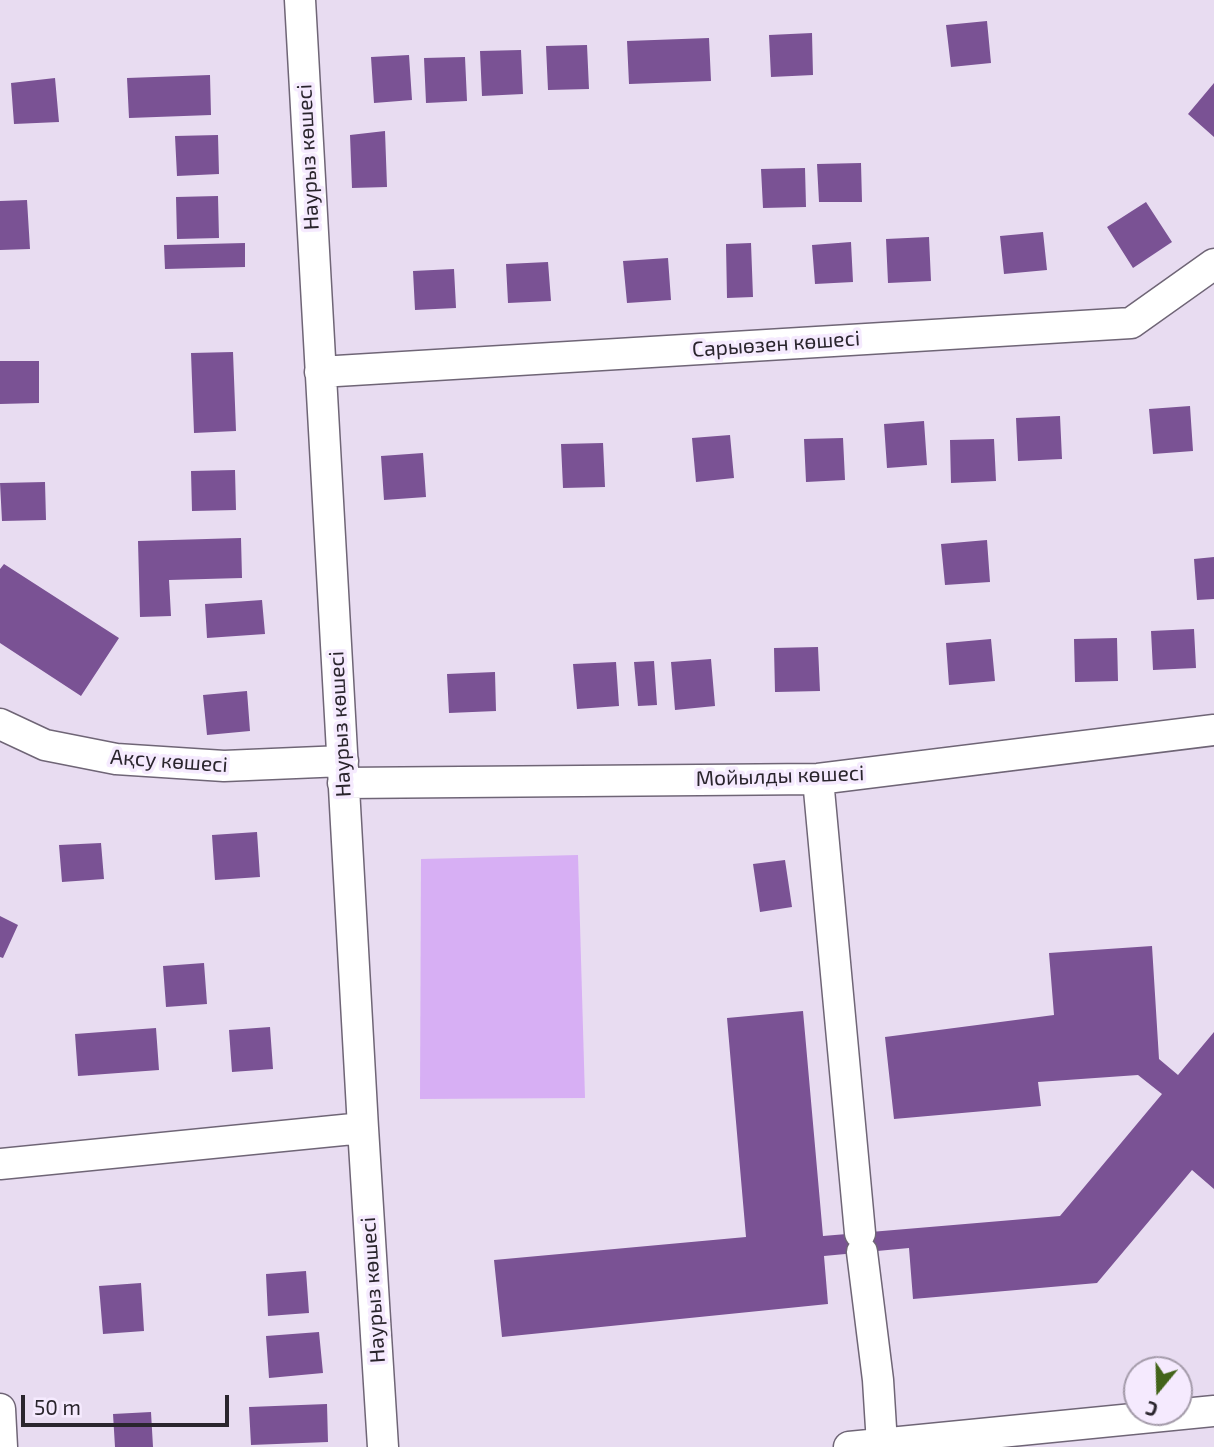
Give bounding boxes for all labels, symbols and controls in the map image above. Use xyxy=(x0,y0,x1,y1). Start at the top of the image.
street label: Наурыз көшесі xyxy=(292,83,324,231)
street label: Сарыөзен көшесі xyxy=(691,326,861,362)
street label: Наурыз көшесі xyxy=(324,650,356,798)
street label: Ақсу көшесі xyxy=(109,744,229,778)
street label: Мойылды көшесі xyxy=(695,760,865,792)
street label: Наурыз көшесі xyxy=(355,1216,391,1364)
north arrow xyxy=(1123,1356,1193,1426)
scale bar xyxy=(24,1380,233,1424)
text: 50 m xyxy=(34,1394,81,1419)
text: С xyxy=(1143,1397,1161,1422)

